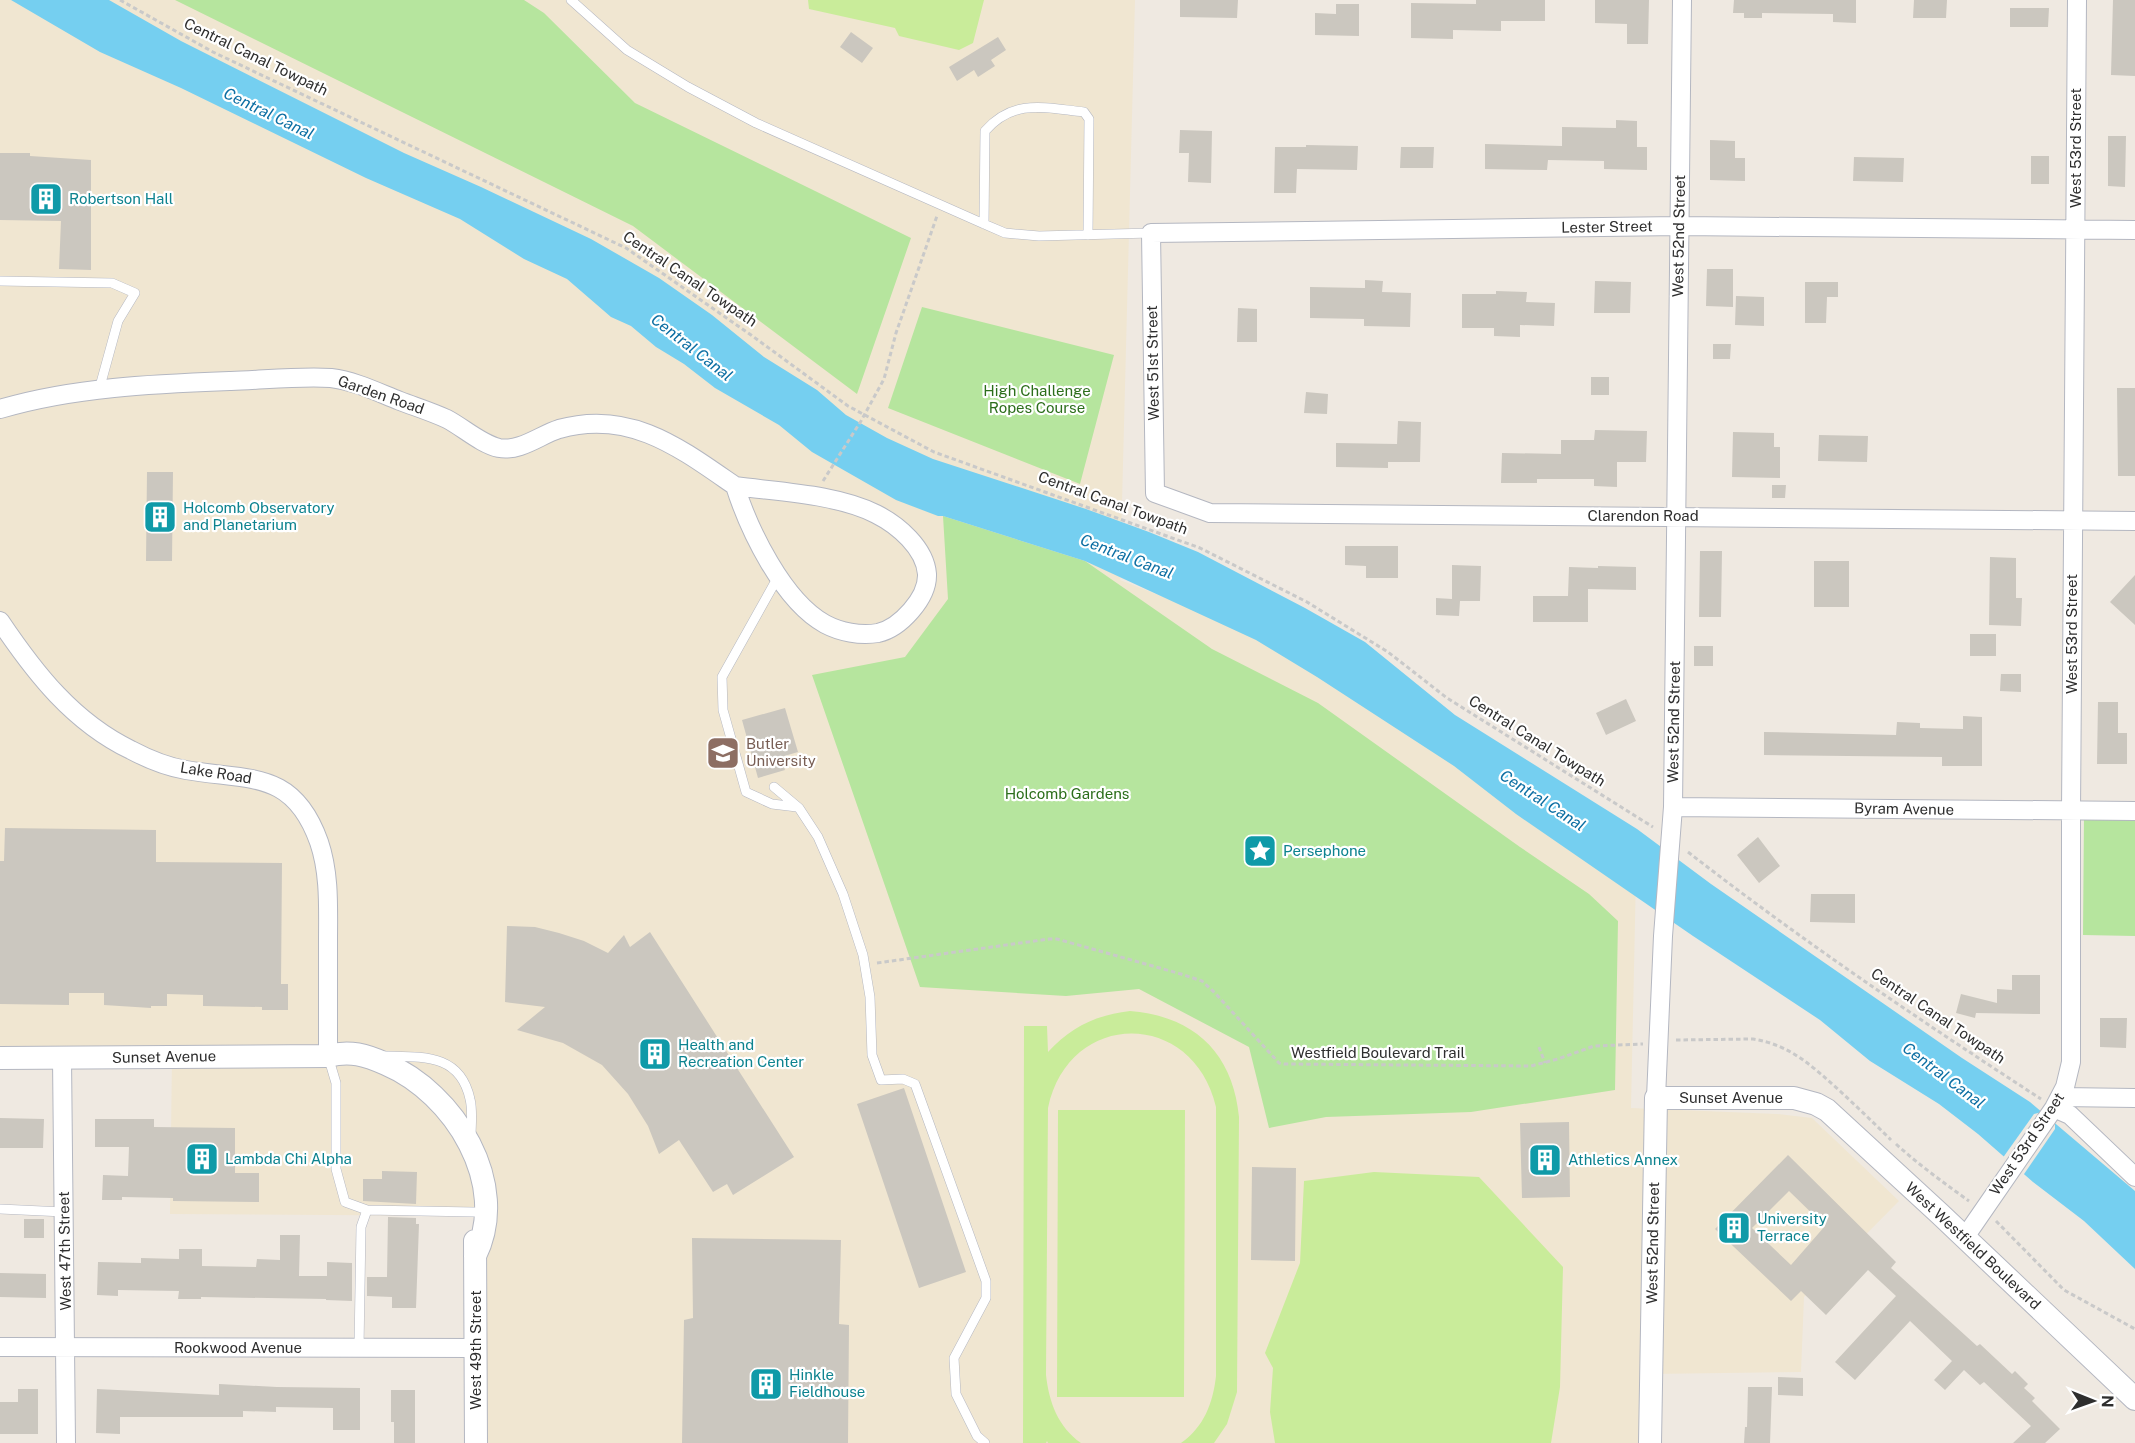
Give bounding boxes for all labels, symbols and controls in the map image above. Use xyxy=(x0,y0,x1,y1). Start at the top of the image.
street label: Central Canal Towpath xyxy=(182,14,331,99)
water label: Central Canal xyxy=(221,83,317,143)
street label: West 53rd Street xyxy=(2067,88,2084,208)
street label: West 52nd Street xyxy=(1669,174,1688,297)
building icon: Robertson Hall xyxy=(28,181,64,217)
place label: Robertson Hall xyxy=(69,190,173,207)
street label: Lester Street xyxy=(1561,217,1653,236)
street label: Central Canal Towpath xyxy=(620,227,760,330)
street label: West 51st Street xyxy=(1143,305,1162,421)
water label: Central Canal xyxy=(647,310,736,385)
street label: Garden Road xyxy=(336,372,427,417)
park label: High Challenge Ropes Course xyxy=(983,382,1091,416)
street label: Central Canal Towpath xyxy=(1036,468,1190,538)
building icon: Holcomb Observatory and Planetarium xyxy=(142,499,178,535)
place label: Holcomb Observatory and Planetarium xyxy=(183,499,335,533)
street label: Clarendon Road xyxy=(1587,507,1699,524)
water label: Central Canal xyxy=(1078,530,1176,583)
street label: West 53rd Street xyxy=(2063,574,2080,694)
street label: West 52nd Street xyxy=(1664,660,1683,783)
street label: Central Canal Towpath xyxy=(1466,692,1609,790)
school or university icon: Butler University xyxy=(705,735,741,771)
place label: Butler University xyxy=(746,735,816,769)
street label: Lake Road xyxy=(179,758,253,787)
water label: Central Canal xyxy=(1496,766,1589,835)
park label: Holcomb Gardens xyxy=(1005,785,1129,802)
street label: Byram Avenue xyxy=(1854,799,1954,818)
place icon: Persephone xyxy=(1242,833,1278,869)
place label: Persephone xyxy=(1283,842,1366,859)
street label: Central Canal Towpath xyxy=(1868,964,2008,1067)
building icon: Health and Recreation Center xyxy=(637,1036,673,1072)
place label: Health and Recreation Center xyxy=(678,1036,804,1070)
water label: Central Canal xyxy=(1899,1038,1989,1112)
street label: Westfield Boulevard Trail xyxy=(1291,1044,1465,1061)
street label: Sunset Avenue xyxy=(112,1047,216,1066)
street label: Sunset Avenue xyxy=(1679,1089,1783,1106)
street label: West 53rd Street xyxy=(1986,1089,2067,1198)
building icon: Lambda Chi Alpha xyxy=(184,1141,220,1177)
building icon: Athletics Annex xyxy=(1527,1142,1563,1178)
place label: Lambda Chi Alpha xyxy=(225,1150,352,1167)
place label: Athletics Annex xyxy=(1568,1151,1678,1168)
street label: West Westfield Boulevard xyxy=(1902,1179,2044,1313)
street label: West 52nd Street xyxy=(1643,1181,1662,1304)
street label: West 47th Street xyxy=(55,1191,74,1311)
building icon: University Terrace xyxy=(1716,1210,1752,1246)
place label: University Terrace xyxy=(1757,1210,1827,1244)
street label: West 49th Street xyxy=(467,1290,484,1410)
street label: Rookwood Avenue xyxy=(174,1339,302,1356)
building icon: Hinkle Fieldhouse xyxy=(748,1366,784,1402)
place label: Hinkle Fieldhouse xyxy=(789,1366,865,1400)
north arrow xyxy=(2063,1371,2123,1431)
text: N xyxy=(2098,1395,2117,1408)

